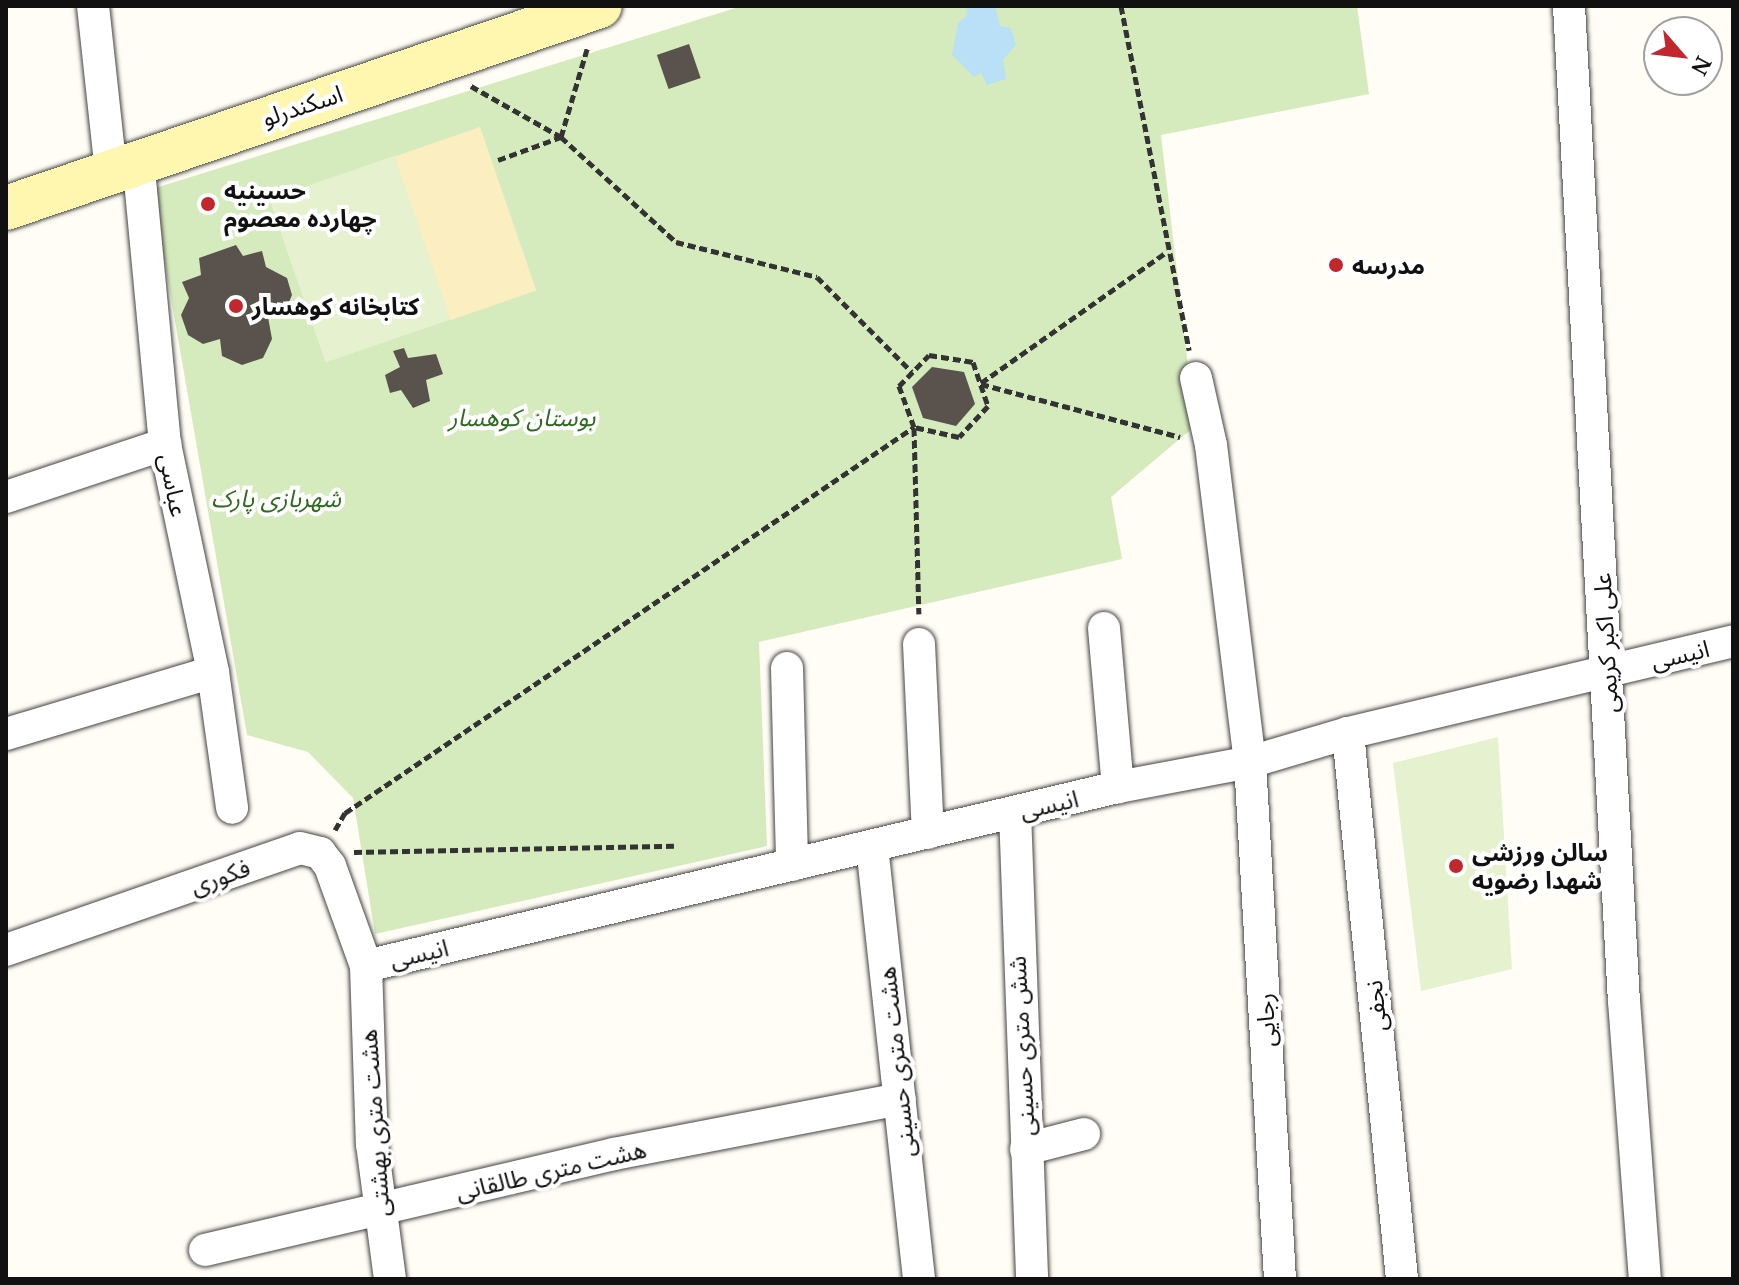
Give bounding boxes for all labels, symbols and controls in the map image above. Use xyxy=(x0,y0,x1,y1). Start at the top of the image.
north arrow xyxy=(1643,16,1723,96)
text: N xyxy=(1685,52,1720,81)
street label: اسکندرلو xyxy=(258,78,346,132)
place label: حسینیه چهارده معصوم xyxy=(224,176,377,232)
marker: حسینیه چهارده معصوم xyxy=(199,195,217,213)
place label: مدرسه xyxy=(1352,251,1425,279)
marker: مدرسه xyxy=(1327,256,1345,274)
place label: کتابخانه کوهسار xyxy=(252,292,419,320)
marker: کتابخانه کوهسار xyxy=(227,297,245,315)
park label: بوستان کوهسار xyxy=(449,403,595,431)
street label: عباسی xyxy=(154,451,194,519)
park label: شهربازی پارک xyxy=(211,484,341,512)
street label: علی اکبر کریمی xyxy=(1587,572,1623,714)
street label: انیسی xyxy=(1648,633,1712,675)
street label: انیسی xyxy=(1017,783,1081,825)
place label: سالن ورزشی شهدا رضویه xyxy=(1472,838,1608,894)
street label: فکوری xyxy=(186,852,254,900)
marker: سالن ورزشی شهدا رضویه xyxy=(1447,857,1465,875)
street label: انیسی xyxy=(387,932,451,974)
street label: شش متری حسینی xyxy=(1002,955,1040,1137)
street label: هشت متری حسینی xyxy=(872,965,920,1159)
street label: نجفی xyxy=(1358,979,1392,1033)
street label: رجایی xyxy=(1249,992,1281,1048)
street label: هشت متری بهشتی xyxy=(353,1028,395,1218)
street label: هشت متری طالقانی xyxy=(453,1134,649,1206)

